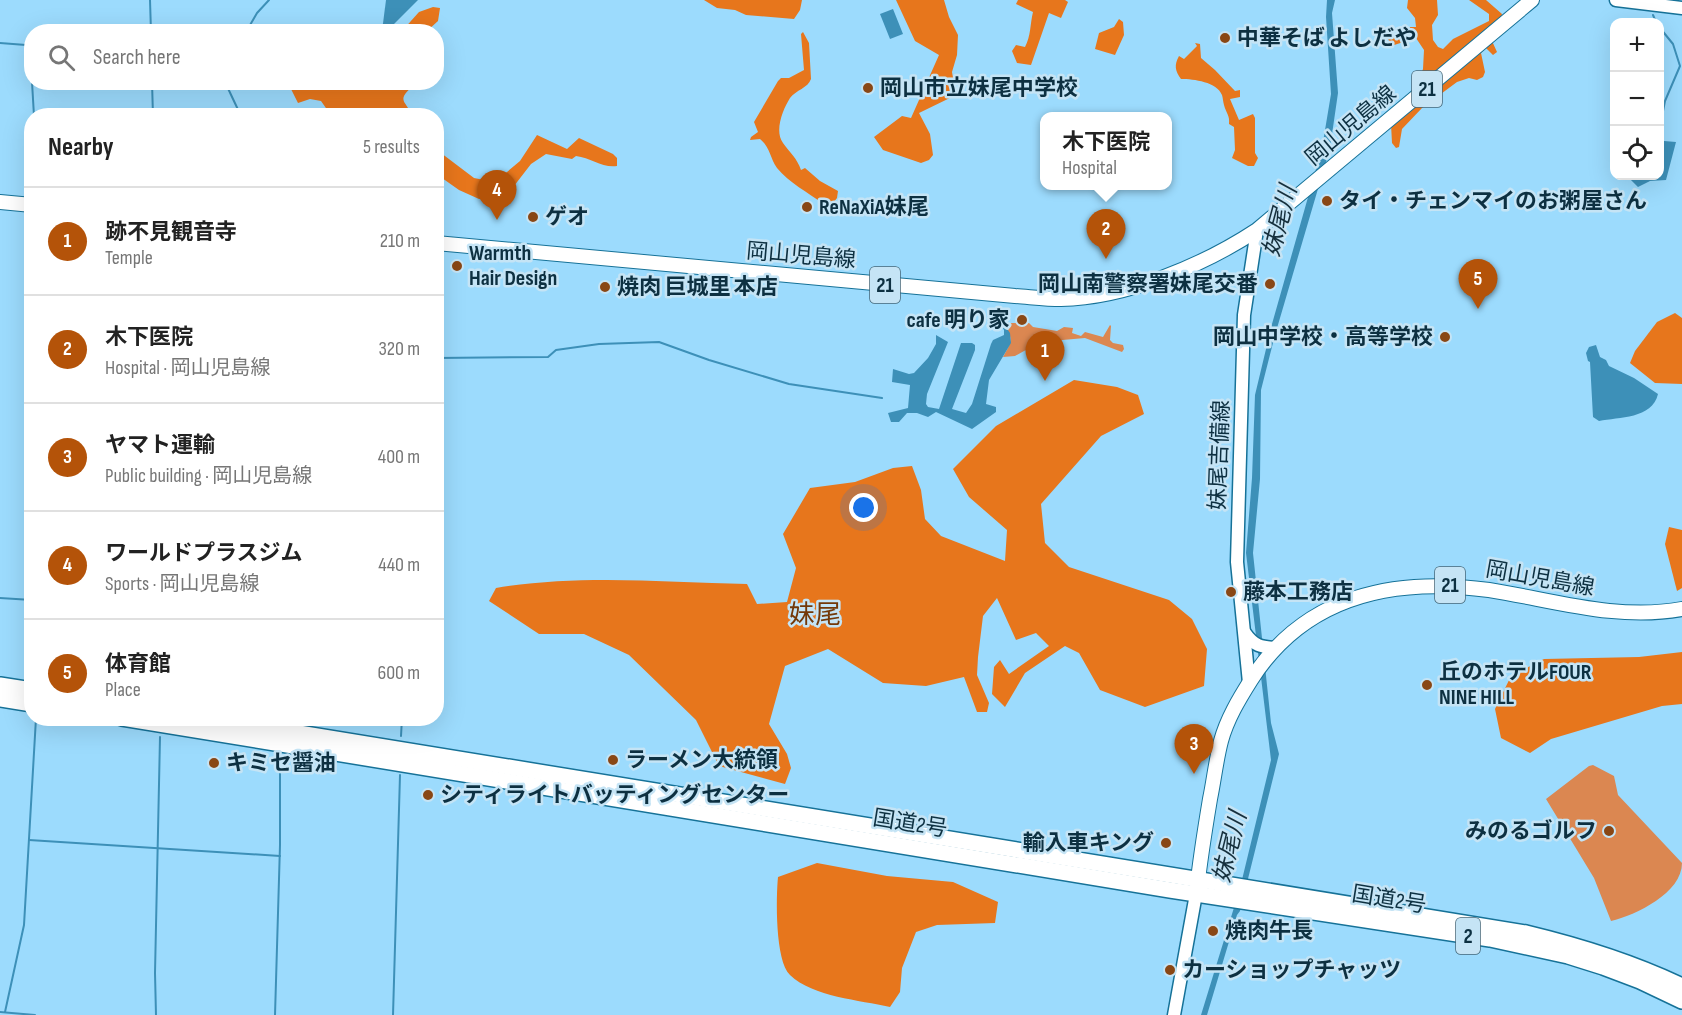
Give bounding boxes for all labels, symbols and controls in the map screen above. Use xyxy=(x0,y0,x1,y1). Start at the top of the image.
map controls xyxy=(1610,18,1664,180)
button: + xyxy=(1610,18,1664,72)
search box xyxy=(24,24,444,90)
place label: 中華そば よしだや xyxy=(1237,25,1416,52)
marker: 中華そば よしだや xyxy=(1218,31,1232,45)
icon: search xyxy=(45,41,78,74)
text: Search here xyxy=(93,44,180,71)
road number: 21 xyxy=(1412,71,1442,107)
button: − xyxy=(1610,72,1664,126)
place label: 岡山市立妹尾中学校 xyxy=(880,75,1078,102)
street label: 岡山児島線 xyxy=(1300,80,1402,172)
marker: 岡山市立妹尾中学校 xyxy=(861,81,875,95)
popup xyxy=(1040,112,1172,190)
button: locate xyxy=(1610,126,1664,180)
text: 木下医院 xyxy=(1062,129,1150,156)
text: Nearby xyxy=(48,132,114,163)
text: 5 results xyxy=(363,135,420,159)
text: Hospital xyxy=(1062,156,1117,180)
pin: 4 xyxy=(478,170,516,220)
water label: 妹尾川 xyxy=(1257,180,1304,260)
place label: タイ・チェンマイのお粥屋さん xyxy=(1339,188,1647,215)
place label: ReNaXiA妹尾 xyxy=(819,194,929,221)
marker: タイ・チェンマイのお粥屋さん xyxy=(1320,194,1334,208)
marker: ReNaXiA妹尾 xyxy=(800,200,814,214)
place label: ゲオ xyxy=(545,204,589,231)
marker: ゲオ xyxy=(526,210,540,224)
pin: 2 xyxy=(1086,210,1126,259)
text: 跡不見観音寺 xyxy=(105,219,237,246)
text: 1 xyxy=(64,229,71,253)
text: 210 m xyxy=(380,229,420,253)
street label: 岡山児島線 xyxy=(745,238,857,274)
place label: Warmth Hair Design xyxy=(469,240,557,292)
text: Temple xyxy=(105,246,153,270)
marker: Warmth Hair Design xyxy=(450,259,464,273)
pin: 5 xyxy=(1458,260,1498,309)
road number: 21 xyxy=(870,267,900,303)
place label: 岡山南警察署妹尾交番 xyxy=(1038,271,1258,298)
place label: 焼肉 巨城里 本店 xyxy=(617,274,778,301)
marker: 岡山南警察署妹尾交番 xyxy=(1263,277,1277,291)
marker: 焼肉 巨城里 本店 xyxy=(598,280,612,294)
place label: cafe 明り家 xyxy=(907,307,1010,334)
marker: cafe 明り家 xyxy=(1015,313,1029,327)
text: 木下医院 xyxy=(105,324,193,351)
place label: 岡山中学校・高等学校 xyxy=(1213,324,1433,351)
marker: 岡山中学校・高等学校 xyxy=(1438,330,1452,344)
pin: 1 xyxy=(1026,332,1064,381)
text: 2 xyxy=(63,337,72,361)
text: 320 m xyxy=(378,337,420,361)
text: Hospital · 岡山児島線 xyxy=(105,356,270,380)
street label: 妹尾吉備線 xyxy=(1205,400,1235,510)
text: ヤマト運輸 xyxy=(105,432,215,459)
text: 3 xyxy=(63,445,72,469)
text: 400 m xyxy=(378,445,420,469)
text: Public building · 岡山児島線 xyxy=(105,464,312,488)
your location xyxy=(849,493,878,522)
text: ワールドプラスジム xyxy=(105,540,303,567)
text: 4 xyxy=(63,553,72,577)
text: 440 m xyxy=(378,553,420,577)
street label: 岡山児島線 xyxy=(1483,556,1597,602)
road number: 21 xyxy=(1435,567,1465,603)
text: Sports · 岡山児島線 xyxy=(105,572,260,596)
place label: 藤本工務店 xyxy=(1243,579,1353,606)
marker: 藤本工務店 xyxy=(1224,585,1238,599)
district label: 妹尾 xyxy=(789,600,841,631)
text: 体育館 xyxy=(105,651,171,678)
place label: 丘のホテルFOUR NINE HILL xyxy=(1439,659,1592,711)
text: 5 xyxy=(63,661,72,685)
text: 600 m xyxy=(377,661,420,685)
text: Place xyxy=(105,678,141,702)
marker: 丘のホテルFOUR NINE HILL xyxy=(1420,678,1434,692)
pin: 3 xyxy=(1174,724,1214,774)
place label: ラーメン大統領 xyxy=(625,747,778,774)
place label: キミセ醤油 xyxy=(226,750,336,777)
marker: ラーメン大統領 xyxy=(606,753,620,767)
marker: キミセ醤油 xyxy=(207,756,221,770)
place label: シティライトバッティングセンター xyxy=(440,782,789,809)
marker: シティライトバッティングセンター xyxy=(421,788,435,802)
street label: 国道2号 xyxy=(871,805,949,843)
water label: 妹尾川 xyxy=(1207,806,1254,885)
place label: みのるゴルフ xyxy=(1465,818,1597,845)
marker: みのるゴルフ xyxy=(1602,824,1616,838)
place label: 輸入車キング xyxy=(1023,830,1154,857)
marker: 輸入車キング xyxy=(1159,836,1173,850)
street label: 国道2号 xyxy=(1350,881,1428,919)
place label: 焼肉牛長 xyxy=(1225,918,1313,945)
road number: 2 xyxy=(1456,918,1480,954)
marker: 焼肉牛長 xyxy=(1206,924,1220,938)
place label: カーショップチャッツ xyxy=(1182,957,1401,984)
marker: カーショップチャッツ xyxy=(1163,963,1177,977)

